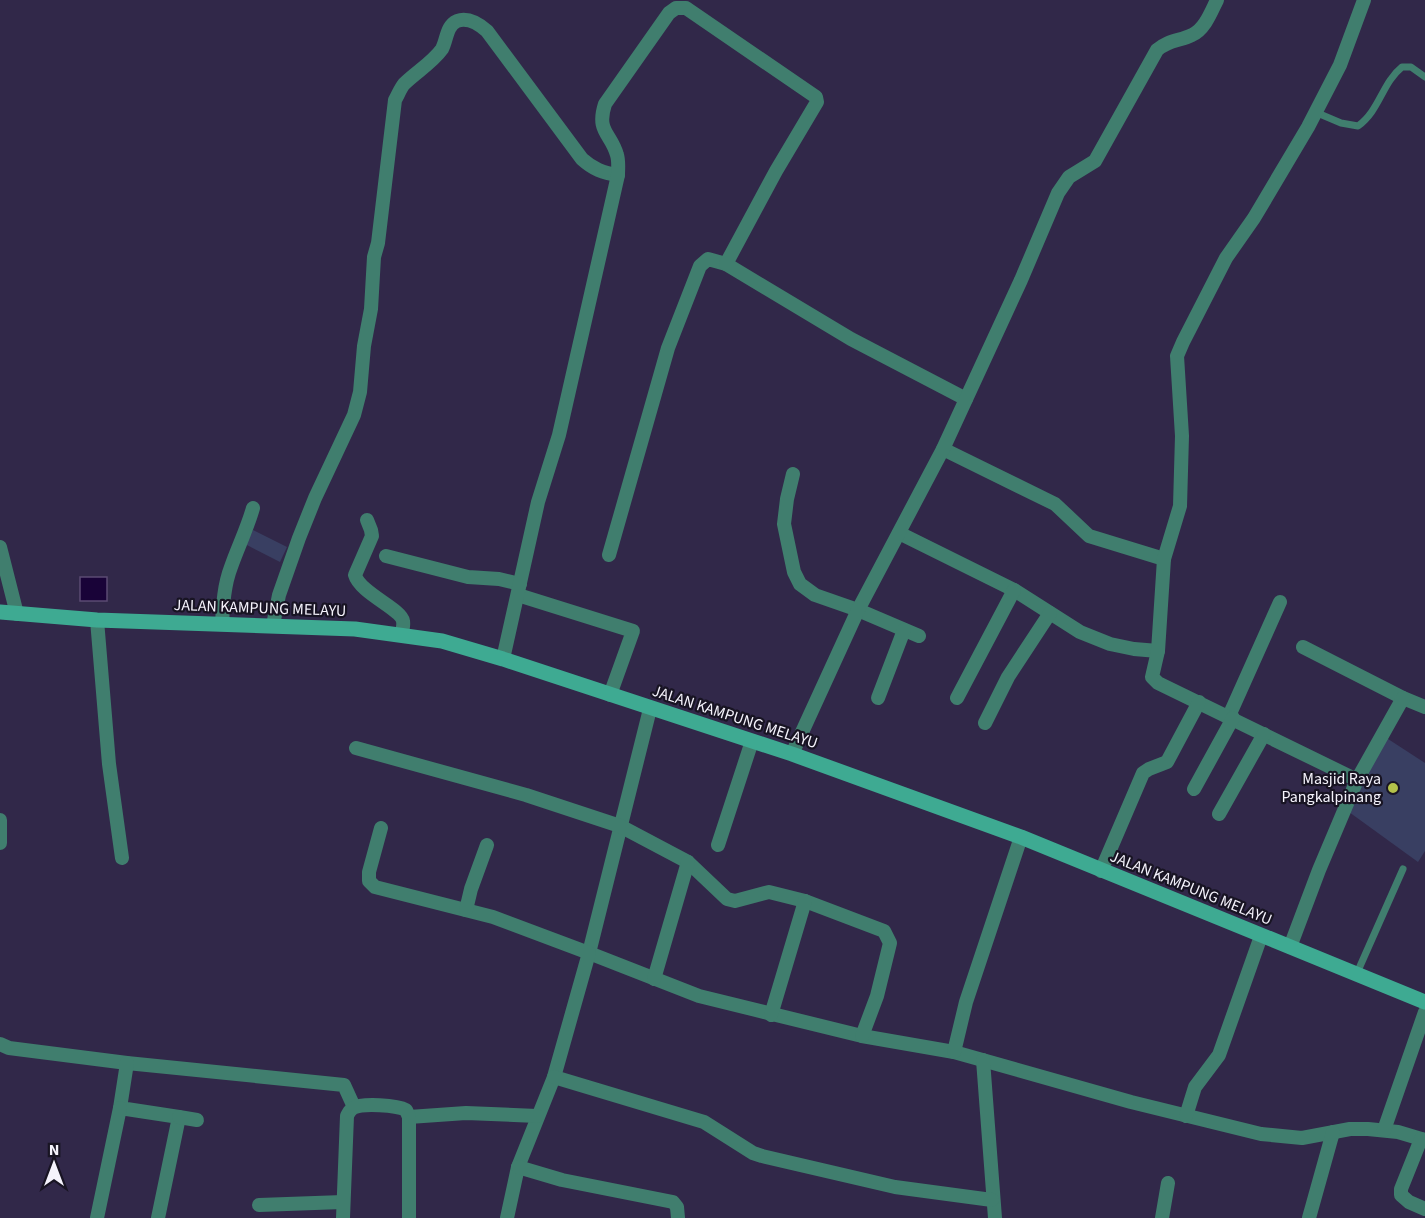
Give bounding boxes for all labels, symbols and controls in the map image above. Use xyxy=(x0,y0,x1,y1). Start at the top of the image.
street label: JALAN KAMPUNG MELAYU xyxy=(173,594,347,622)
street label: JALAN KAMPUNG MELAYU xyxy=(649,680,821,754)
place label: Masjid Raya Pangkalpinang xyxy=(1281,768,1381,808)
marker: Masjid Raya Pangkalpinang xyxy=(1386,781,1400,795)
street label: JALAN KAMPUNG MELAYU xyxy=(1107,845,1275,931)
north arrow xyxy=(24,1134,84,1194)
text: N xyxy=(49,1139,59,1161)

